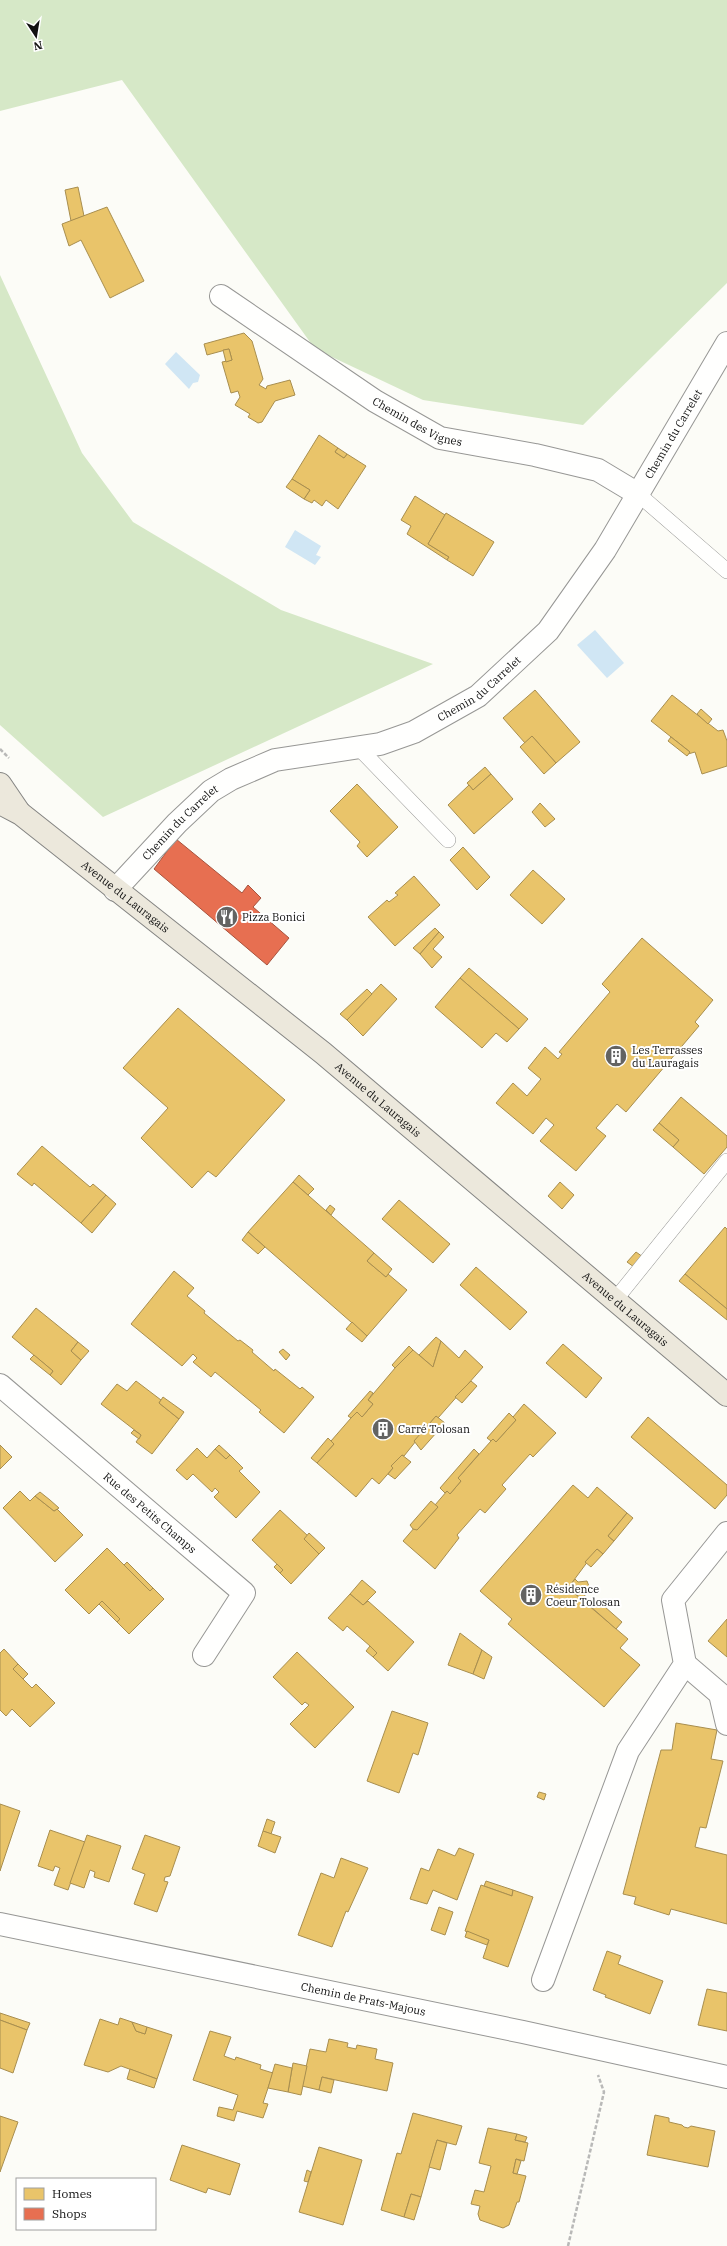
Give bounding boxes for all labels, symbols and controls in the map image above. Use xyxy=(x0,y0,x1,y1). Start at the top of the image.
north arrow xyxy=(16,16,56,56)
text: N xyxy=(32,38,44,54)
street label: Chemin du Carrelet xyxy=(642,387,705,481)
street label: Chemin des Vignes xyxy=(370,394,463,449)
street label: Chemin du Carrelet xyxy=(435,653,524,724)
street label: Chemin du Carrelet xyxy=(139,781,220,863)
street label: Avenue du Lauragais xyxy=(79,858,172,936)
restaurant icon: Pizza Bonici xyxy=(214,904,240,930)
place label: Pizza Bonici xyxy=(242,910,306,924)
building icon: Les Terrasses du Lauragais xyxy=(603,1043,629,1069)
place label: Les Terrasses du Lauragais xyxy=(632,1043,703,1070)
street label: Avenue du Lauragais xyxy=(332,1059,424,1140)
street label: Avenue du Lauragais xyxy=(580,1269,671,1349)
building icon: Carré Tolosan xyxy=(370,1416,396,1442)
place label: Carré Tolosan xyxy=(398,1422,470,1436)
street label: Rue des Petits Champs xyxy=(101,1469,199,1556)
building icon: Résidence Coeur Tolosan xyxy=(518,1582,544,1608)
place label: Résidence Coeur Tolosan xyxy=(546,1582,620,1609)
street label: Chemin de Prats-Majous xyxy=(300,1979,427,2019)
legend xyxy=(16,2178,156,2230)
text: Homes xyxy=(52,2186,92,2201)
text: Shops xyxy=(52,2206,87,2221)

